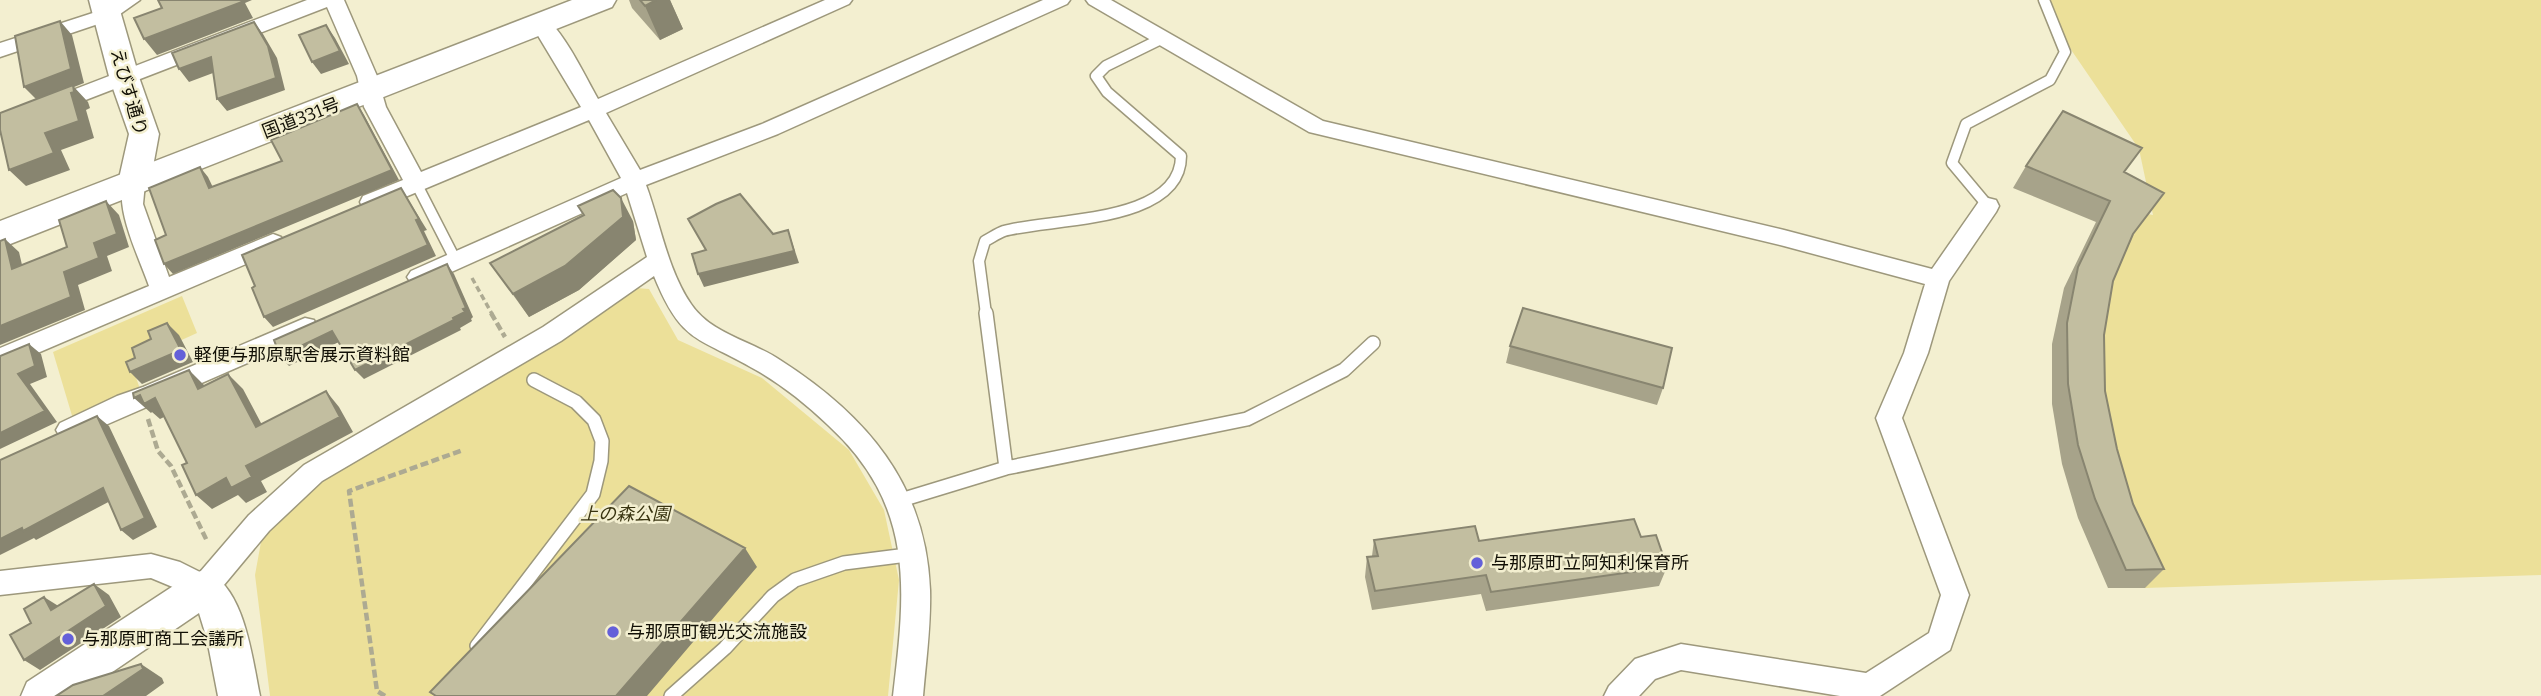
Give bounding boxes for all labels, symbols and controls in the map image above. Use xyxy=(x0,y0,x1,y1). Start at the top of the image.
street label: えびす通り xyxy=(106,46,152,138)
street label: 国道331号 xyxy=(259,93,343,143)
place label: 軽便与那原駅舎展示資料館 xyxy=(194,344,410,366)
marker: 軽便与那原駅舎展示資料館 xyxy=(172,347,188,363)
park label: 上の森公園 xyxy=(580,503,673,525)
place label: 与那原町立阿知利保育所 xyxy=(1491,552,1689,574)
marker: 与那原町立阿知利保育所 xyxy=(1469,555,1485,571)
place label: 与那原町観光交流施設 xyxy=(627,621,807,643)
marker: 与那原町観光交流施設 xyxy=(605,624,621,640)
place label: 与那原町商工会議所 xyxy=(82,628,244,650)
marker: 与那原町商工会議所 xyxy=(60,631,76,647)

